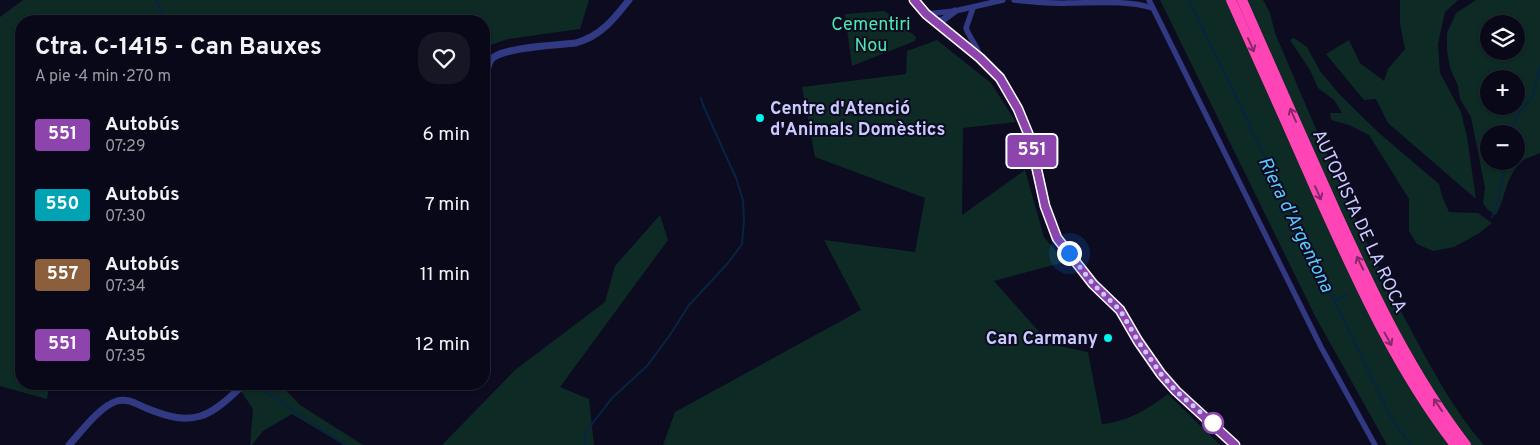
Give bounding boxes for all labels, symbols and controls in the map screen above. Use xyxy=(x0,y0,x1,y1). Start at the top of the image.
park label: Cementiri Nou xyxy=(831,14,911,58)
map controls xyxy=(1480,15,1525,170)
button: layers xyxy=(1480,15,1525,60)
button: heart xyxy=(418,32,470,84)
text: Ctra. C-1415 - Can Bauxes xyxy=(35,33,322,63)
one-way arrow xyxy=(1247,37,1257,52)
text: A pie · 4 min · 270 m xyxy=(35,67,171,87)
button: + xyxy=(1480,70,1525,115)
place label: Centre d'Atenció d'Animals Domèstics xyxy=(770,98,945,142)
one-way arrow xyxy=(1288,108,1297,123)
marker: Centre d'Atenció d'Animals Domèstics xyxy=(754,112,766,124)
text: Autobús xyxy=(105,113,180,137)
text: 551 xyxy=(48,123,77,146)
text: 6 min xyxy=(423,123,470,147)
button: − xyxy=(1480,125,1525,170)
street label: AUTOPISTA DE LA ROCA xyxy=(1306,126,1411,317)
line badge: 551 xyxy=(1003,135,1061,167)
text: 07:29 xyxy=(105,137,145,157)
text: 551 xyxy=(1017,139,1047,162)
water label: Riera d'Argentona xyxy=(1252,153,1338,297)
text: Autobús xyxy=(105,183,180,207)
one-way arrow xyxy=(1313,185,1323,200)
text: 550 xyxy=(46,193,79,216)
text: 7 min xyxy=(425,193,470,217)
text: 07:30 xyxy=(105,207,146,227)
your location xyxy=(1057,241,1082,266)
text: Autobús xyxy=(105,253,180,277)
one-way arrow xyxy=(1354,256,1364,271)
text: 557 xyxy=(47,263,78,286)
text: 11 min xyxy=(420,263,470,287)
text: 07:34 xyxy=(105,277,146,297)
text: Autobús xyxy=(105,323,180,347)
place label: Can Carmany xyxy=(986,328,1098,351)
marker: Can Carmany xyxy=(1102,332,1114,344)
one-way arrow xyxy=(1383,332,1393,347)
text: 551 xyxy=(48,333,77,356)
text: 12 min xyxy=(415,333,470,357)
text: 07:35 xyxy=(105,347,146,367)
one-way arrow xyxy=(1433,399,1443,413)
unlabelled marker xyxy=(1202,412,1224,434)

